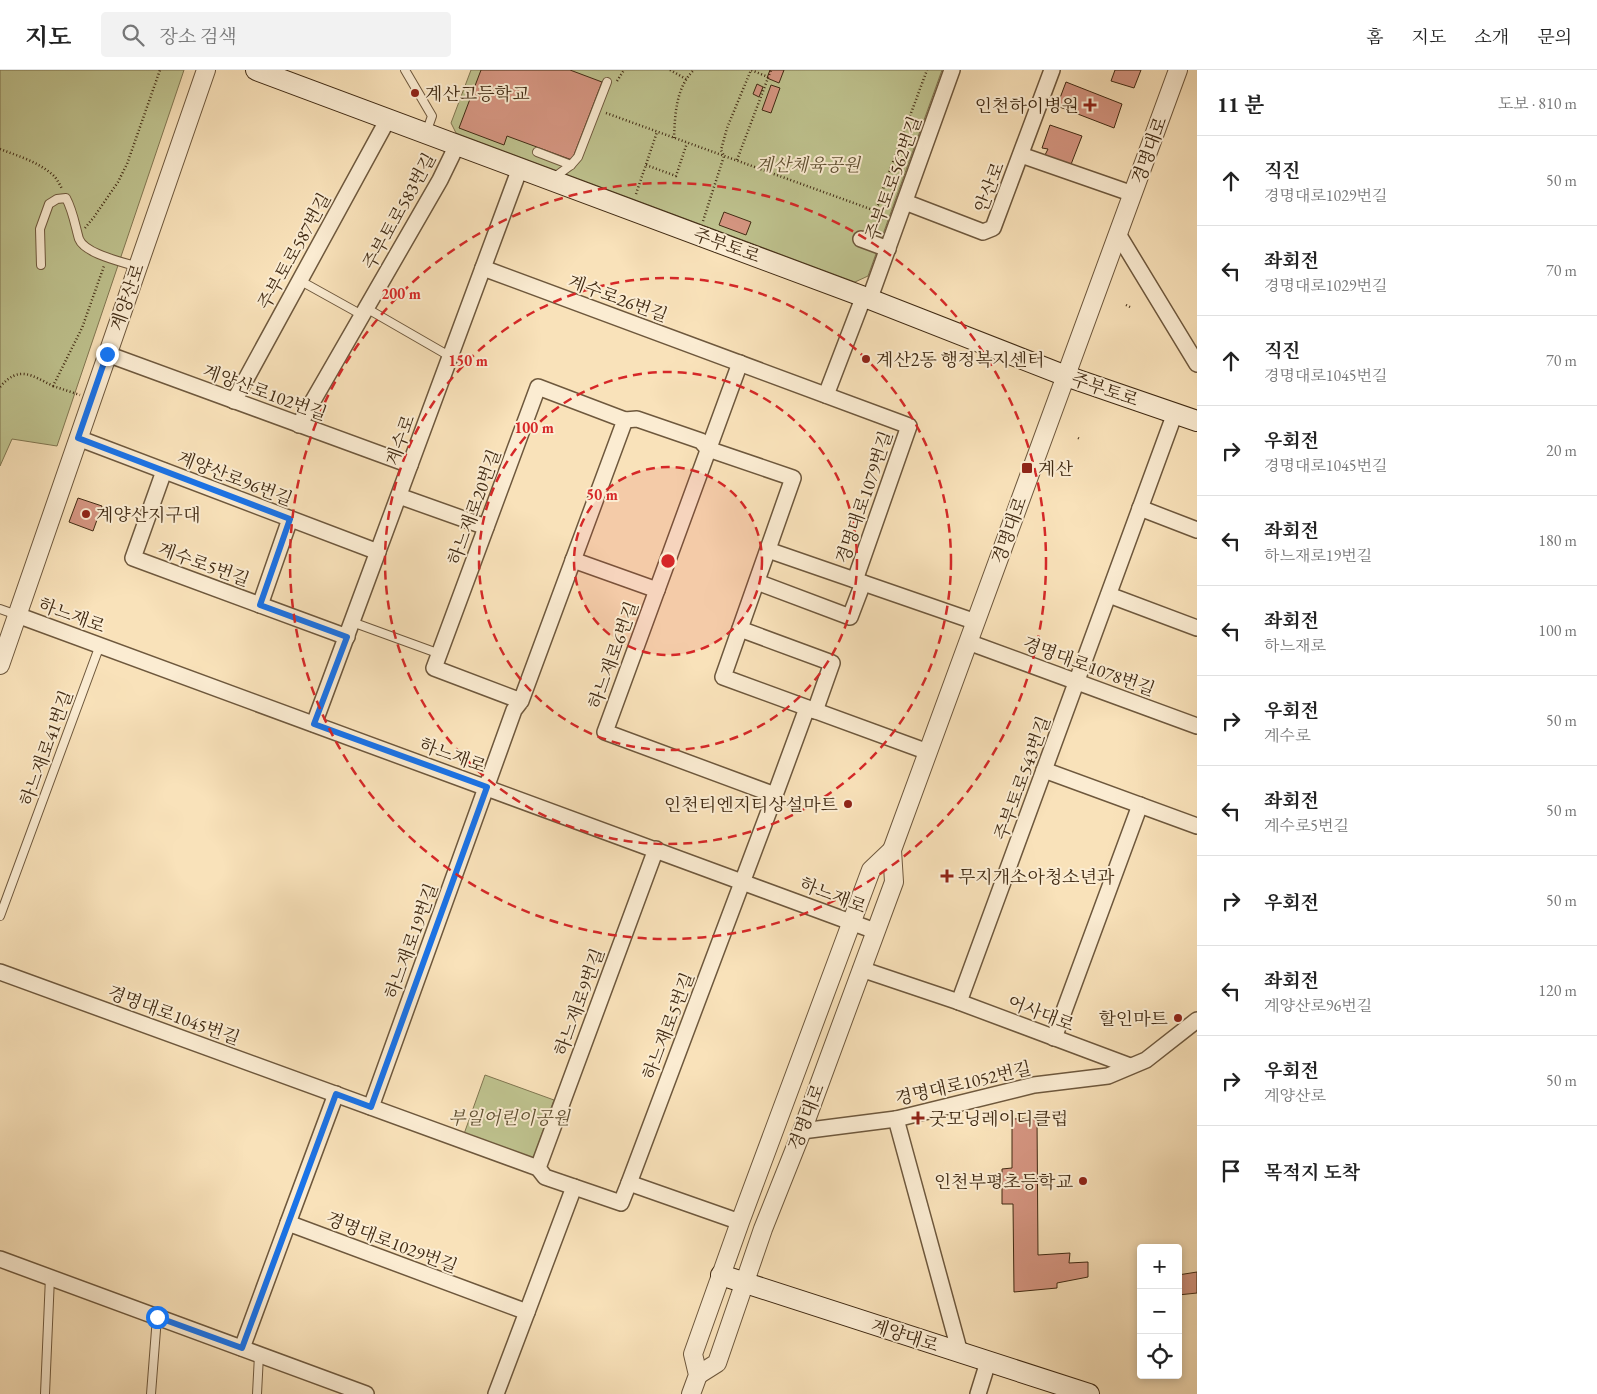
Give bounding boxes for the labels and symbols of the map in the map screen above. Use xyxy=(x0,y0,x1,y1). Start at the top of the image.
place label: 계산고등학교 xyxy=(425,82,530,105)
marker: 계산고등학교 xyxy=(409,87,421,99)
place label: 인천하이병원 xyxy=(975,94,1079,117)
marker: 인천하이병원 xyxy=(1083,98,1097,112)
street label: 주부토로562번길 xyxy=(860,113,926,243)
street label: 경명대로 xyxy=(1126,113,1172,187)
street label: 주부토로583번길 xyxy=(357,148,441,274)
park label: 계산체육공원 xyxy=(756,153,862,176)
street label: 안산로 xyxy=(969,159,1009,215)
street label: 주부토로587번길 xyxy=(252,188,336,314)
street label: 주부토로 xyxy=(690,222,764,268)
street label: 계양산로 xyxy=(105,260,149,334)
street label: 계수로26번길 xyxy=(565,269,671,327)
text: 200 m xyxy=(381,284,421,303)
route end xyxy=(96,343,119,366)
place label: 계산2동 행정복지센터 xyxy=(876,348,1045,371)
text: 150 m xyxy=(448,351,488,370)
marker: 계산2동 행정복지센터 xyxy=(860,353,872,365)
street label: 계양산로102번길 xyxy=(200,359,330,425)
street label: 주부토로 xyxy=(1068,367,1142,411)
street label: 계수로 xyxy=(380,412,420,468)
text: 100 m xyxy=(514,418,554,437)
street label: 경명대로1079번길 xyxy=(831,428,897,566)
street label: 계양산로96번길 xyxy=(174,445,296,511)
street label: 하느재로20번길 xyxy=(442,446,506,568)
place label: 계산 xyxy=(1038,457,1073,480)
marker: 계산 xyxy=(1020,461,1034,475)
text: 50 m xyxy=(586,485,618,504)
street label: 경명대로 xyxy=(986,493,1032,567)
place label: 계양산지구대 xyxy=(96,503,200,526)
marker: 계양산지구대 xyxy=(80,508,92,520)
street label: 계수로5번길 xyxy=(155,537,253,591)
centre of rings xyxy=(659,552,677,570)
street label: 하느재로 xyxy=(35,592,109,638)
street label: 하느재로6번길 xyxy=(583,598,643,712)
street label: 경명대로1078번길 xyxy=(1020,631,1158,701)
street label: 하느재로41번길 xyxy=(14,687,78,809)
street label: 주부토로543번길 xyxy=(989,713,1055,843)
street label: 하느재로 xyxy=(416,732,490,778)
place label: 인천티엔지티상설마트 xyxy=(664,793,839,816)
marker: 인천티엔지티상설마트 xyxy=(842,798,854,810)
place label: 무지개소아청소년과 xyxy=(958,865,1115,888)
marker: 무지개소아청소년과 xyxy=(940,869,954,883)
street label: 하느재로 xyxy=(796,872,870,918)
street label: 하느재로19번길 xyxy=(379,880,443,1002)
street label: 하느재로9번길 xyxy=(549,945,609,1059)
street label: 하느재로5번길 xyxy=(637,969,699,1083)
street label: 경명대로1045번길 xyxy=(105,980,243,1050)
street label: 어사대로 xyxy=(1004,990,1078,1036)
place label: 할인마트 xyxy=(1098,1007,1169,1030)
marker: 할인마트 xyxy=(1172,1012,1184,1024)
street label: 경명대로1052번길 xyxy=(893,1056,1033,1110)
street label: 경명대로 xyxy=(783,1080,829,1154)
park label: 부일어린이공원 xyxy=(448,1106,571,1129)
place label: 굿모닝레이디클럽 xyxy=(929,1107,1068,1130)
marker: 굿모닝레이디클럽 xyxy=(911,1111,925,1125)
place label: 인천부평초등학교 xyxy=(934,1170,1074,1193)
marker: 인천부평초등학교 xyxy=(1077,1175,1089,1187)
street label: 경명대로1029번길 xyxy=(323,1206,461,1278)
route start xyxy=(146,1306,169,1329)
street label: 계양대로 xyxy=(868,1313,942,1357)

